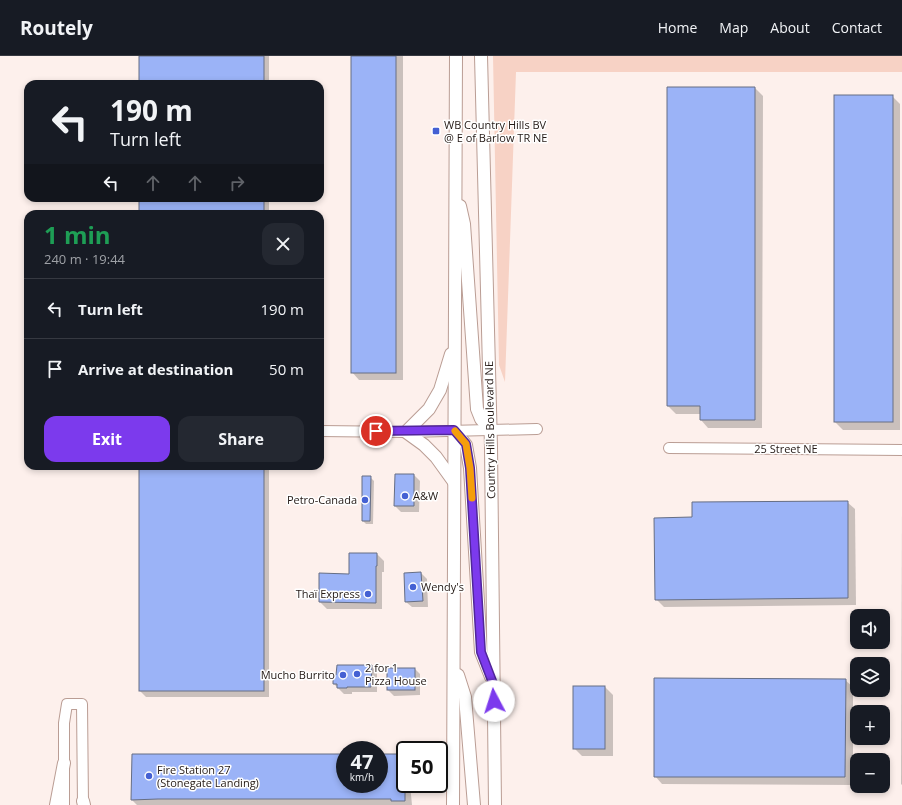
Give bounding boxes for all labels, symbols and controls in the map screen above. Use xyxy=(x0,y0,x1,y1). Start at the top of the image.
text: Routely xyxy=(20,15,93,41)
text: Home xyxy=(658,18,697,37)
text: Map xyxy=(719,18,748,37)
text: About xyxy=(770,18,810,37)
text: Contact xyxy=(832,18,882,37)
text: 190 m xyxy=(110,91,193,129)
icon: left xyxy=(44,96,96,148)
place label: WB Country Hills BV @ E of Barlow TR NE xyxy=(444,117,547,145)
marker: WB Country Hills BV @ E of Barlow TR NE xyxy=(431,126,441,136)
text: Turn left xyxy=(110,127,181,151)
icon: left xyxy=(100,172,122,194)
icon: ahead xyxy=(142,172,164,194)
icon: ahead xyxy=(184,172,206,194)
icon: right xyxy=(226,172,248,194)
text: 1 min xyxy=(44,218,111,251)
button: close xyxy=(262,223,304,265)
text: 240 m · 19:44 xyxy=(44,250,125,268)
icon: left xyxy=(44,298,66,320)
text: Turn left xyxy=(78,299,143,319)
text: 190 m xyxy=(260,299,304,319)
icon: arrive xyxy=(44,358,66,380)
text: Arrive at destination xyxy=(78,359,233,379)
text: 50 m xyxy=(269,359,304,379)
street label: Country Hills Boulevard NE xyxy=(481,361,498,499)
pin xyxy=(359,414,393,448)
button: Exit xyxy=(44,416,170,462)
button: Share xyxy=(178,416,304,462)
icon: arrive xyxy=(365,420,387,442)
street label: 25 Street NE xyxy=(754,441,818,456)
place label: A&W xyxy=(413,488,438,503)
marker: A&W xyxy=(400,491,410,501)
place label: Petro-Canada xyxy=(287,492,357,507)
marker: Petro-Canada xyxy=(360,495,370,505)
place label: Wendy's xyxy=(421,579,464,594)
marker: Wendy's xyxy=(408,582,418,592)
place label: Thaï Express xyxy=(296,586,360,601)
marker: Thaï Express xyxy=(363,589,373,599)
map controls xyxy=(850,609,890,793)
button: sound xyxy=(850,609,890,649)
button: layers xyxy=(850,657,890,697)
place label: 2 for 1 Pizza House xyxy=(365,660,427,688)
place label: Mucho Burrito xyxy=(261,667,335,682)
marker: 2 for 1 Pizza House xyxy=(352,669,362,679)
marker: Mucho Burrito xyxy=(338,670,348,680)
position arrow xyxy=(473,680,515,722)
button: + xyxy=(850,705,890,745)
speed limit sign: 50 xyxy=(396,741,448,793)
text: 47 xyxy=(351,748,373,775)
button: − xyxy=(850,753,890,793)
place label: Fire Station 27 (Stonegate Landing) xyxy=(157,762,259,790)
text: km/h xyxy=(350,770,374,784)
marker: Fire Station 27 (Stonegate Landing) xyxy=(144,771,154,781)

